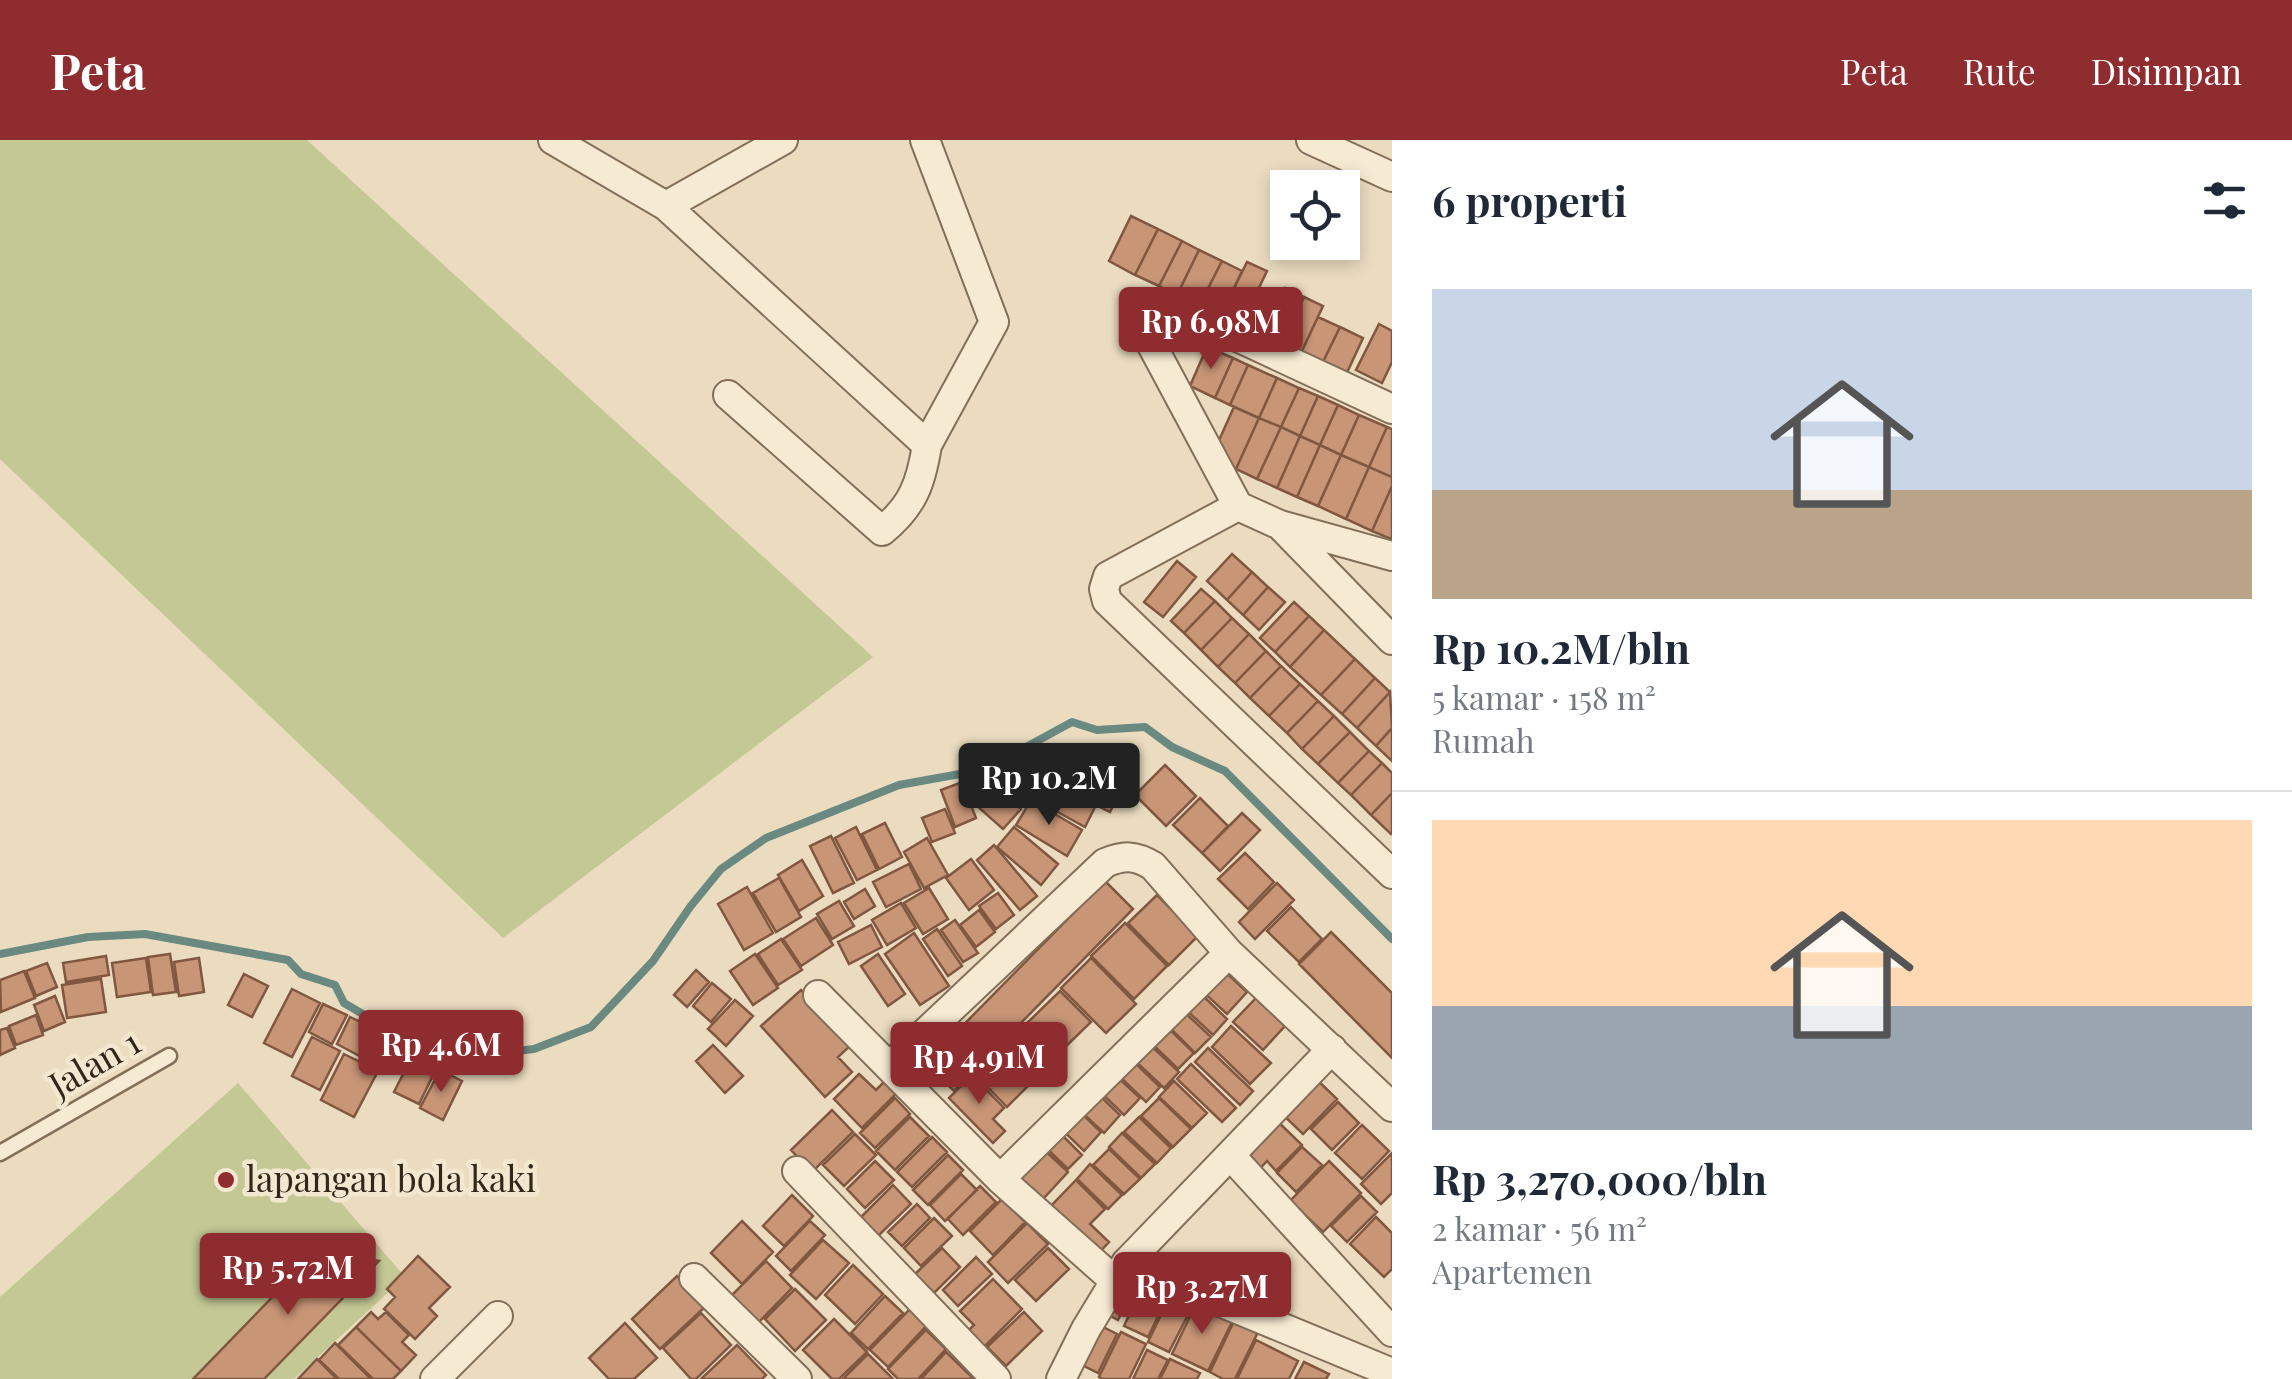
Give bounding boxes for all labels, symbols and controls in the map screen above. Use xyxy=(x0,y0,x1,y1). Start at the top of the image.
text: Peta xyxy=(50,38,146,102)
text: Peta xyxy=(1840,47,1908,94)
text: Rute xyxy=(1963,47,2036,94)
text: Disimpan xyxy=(2091,47,2242,94)
map controls xyxy=(1270,170,1360,260)
button: locate xyxy=(1270,170,1360,260)
text: 6 properti xyxy=(1432,172,1627,228)
icon: filters xyxy=(2197,173,2252,228)
pin: Rp 6.98M xyxy=(1108,287,1314,372)
text: Rp 6.98M xyxy=(1141,298,1281,341)
icon: home xyxy=(1752,354,1932,534)
text: Rp 10.2M/bln xyxy=(1432,619,1690,675)
text: 5 kamar · 158 m² xyxy=(1432,675,1656,718)
text: Rumah xyxy=(1432,718,1535,761)
pin: Rp 10.2M xyxy=(946,743,1152,828)
text: Rp 10.2M xyxy=(981,754,1117,797)
icon: home xyxy=(1752,885,1932,1065)
pin: Rp 4.6M xyxy=(349,1010,533,1095)
street label: Jalan 1 xyxy=(39,1017,148,1107)
text: Rp 4.6M xyxy=(380,1021,502,1064)
pin: Rp 4.91M xyxy=(876,1022,1082,1107)
text: Rp 4.91M xyxy=(913,1033,1045,1076)
text: Rp 3,270,000/bln xyxy=(1432,1150,1767,1206)
place label: lapangan bola kaki xyxy=(246,1154,536,1201)
marker: lapangan bola kaki xyxy=(215,1169,237,1191)
text: 2 kamar · 56 m² xyxy=(1432,1206,1647,1249)
pin: Rp 5.72M xyxy=(185,1233,391,1318)
text: Rp 5.72M xyxy=(222,1244,354,1287)
text: Apartemen xyxy=(1432,1249,1592,1292)
pin: Rp 3.27M xyxy=(1099,1252,1305,1337)
text: Rp 3.27M xyxy=(1135,1263,1269,1306)

